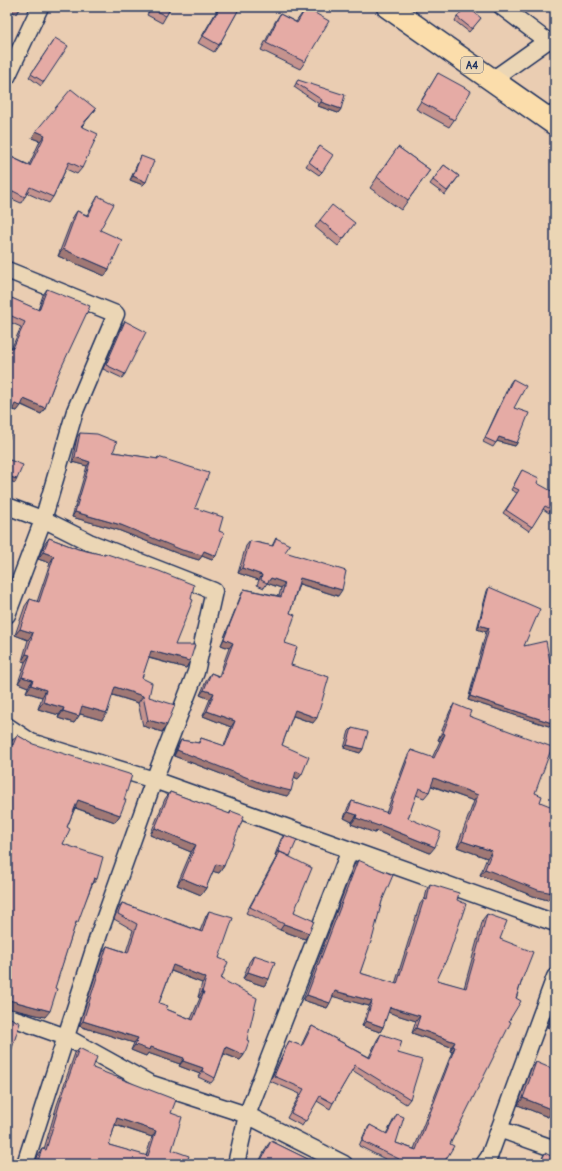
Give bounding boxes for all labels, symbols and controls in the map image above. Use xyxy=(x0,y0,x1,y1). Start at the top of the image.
road number: A4 xyxy=(461,57,483,73)

